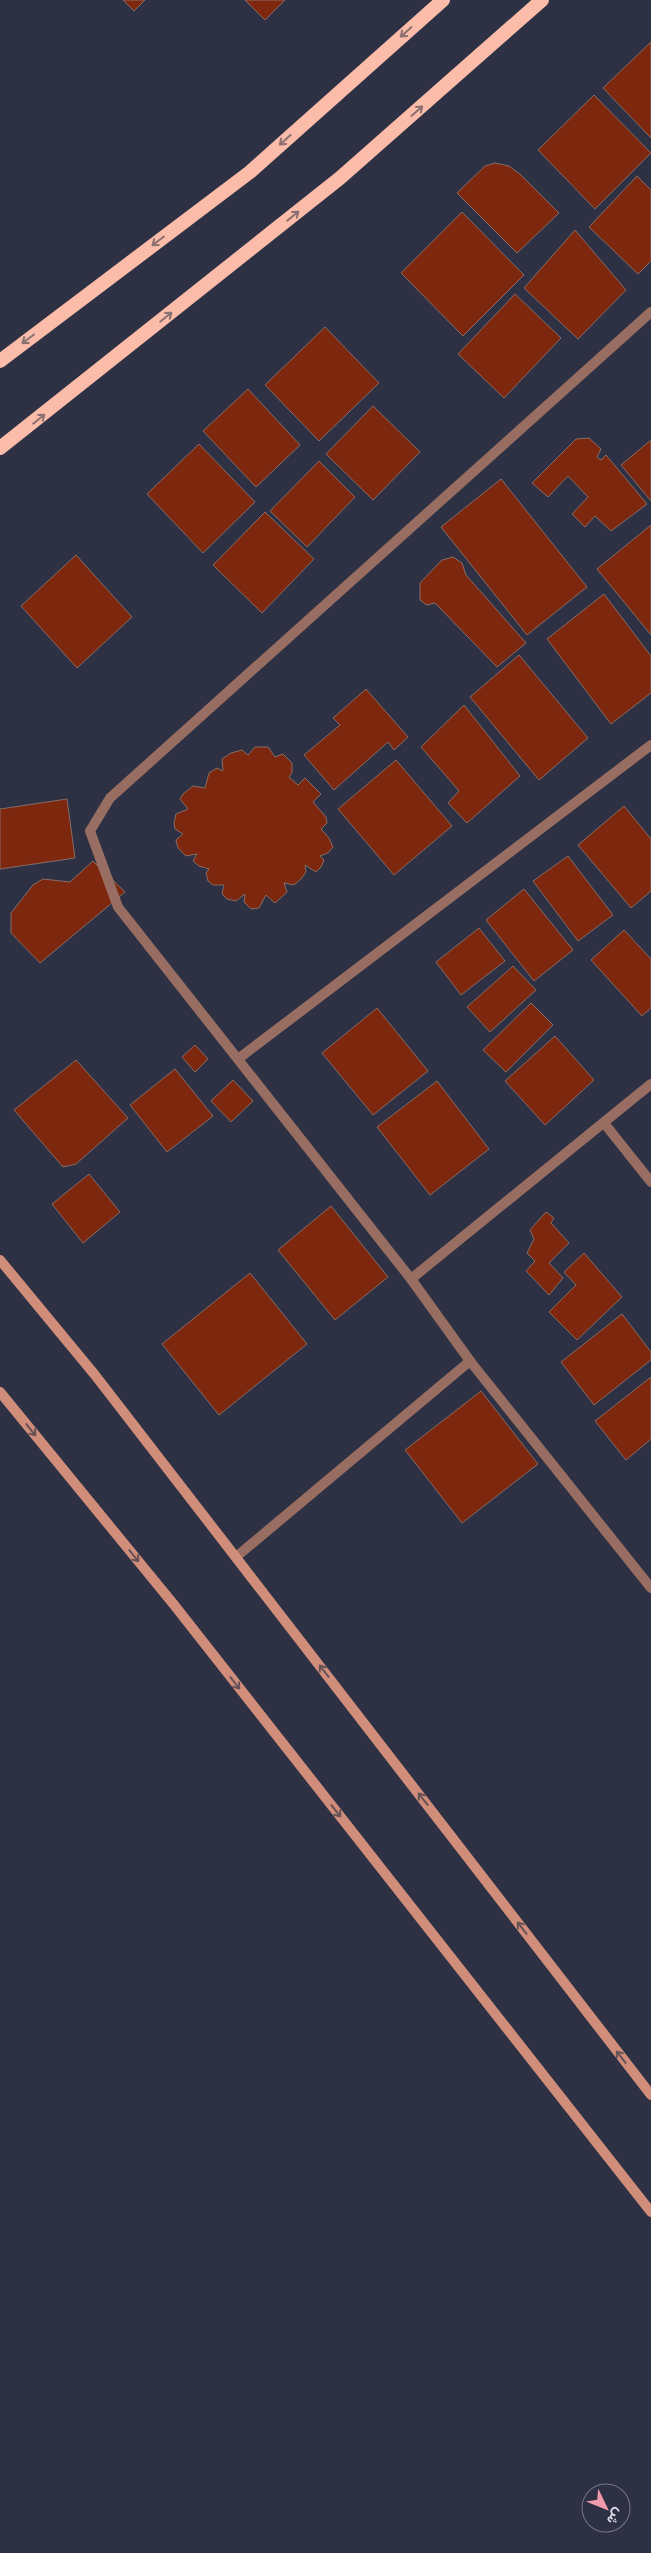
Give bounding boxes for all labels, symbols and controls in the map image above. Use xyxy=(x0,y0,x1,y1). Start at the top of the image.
one-way arrow xyxy=(400,27,413,38)
one-way arrow xyxy=(410,105,423,117)
one-way arrow xyxy=(279,135,292,146)
one-way arrow xyxy=(286,211,299,222)
one-way arrow xyxy=(152,236,165,247)
one-way arrow xyxy=(159,312,172,323)
one-way arrow xyxy=(22,334,35,345)
one-way arrow xyxy=(32,413,45,424)
one-way arrow xyxy=(25,1423,36,1436)
one-way arrow xyxy=(128,1549,139,1562)
one-way arrow xyxy=(318,1665,329,1678)
one-way arrow xyxy=(230,1676,240,1690)
one-way arrow xyxy=(417,1793,428,1806)
one-way arrow xyxy=(330,1804,341,1817)
one-way arrow xyxy=(517,1921,527,1935)
one-way arrow xyxy=(616,2051,627,2064)
north arrow xyxy=(581,2483,631,2533)
text: ش xyxy=(603,2505,627,2529)

